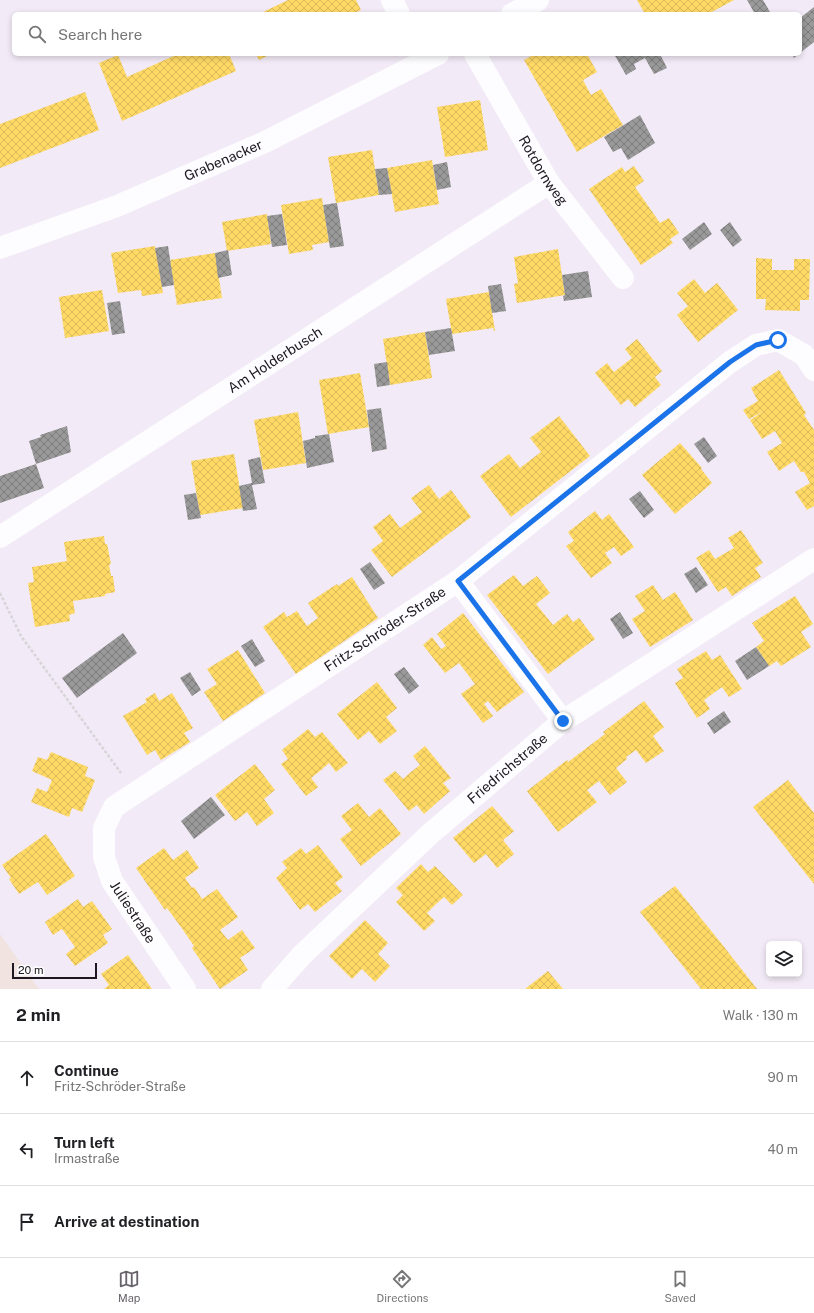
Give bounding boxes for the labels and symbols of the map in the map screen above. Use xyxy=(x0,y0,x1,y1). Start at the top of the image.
street label: Rotdornweg xyxy=(516,133,571,209)
street label: Grabenacker xyxy=(182,136,265,184)
street label: Am Holderbusch xyxy=(225,324,325,396)
route start xyxy=(769,331,787,349)
street label: Fritz-Schröder-Straße xyxy=(321,583,449,675)
route end xyxy=(554,712,572,730)
street label: Friedrichstraße xyxy=(464,730,551,807)
street label: Juliestraße xyxy=(107,878,159,946)
scale bar xyxy=(12,961,97,980)

